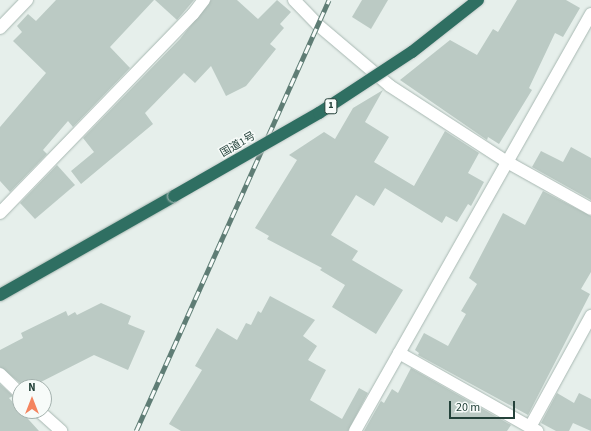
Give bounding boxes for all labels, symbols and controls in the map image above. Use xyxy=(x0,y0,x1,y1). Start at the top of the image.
road number: 1 xyxy=(324,98,338,114)
street label: 国道1号 xyxy=(218,130,258,160)
north arrow xyxy=(12,379,52,419)
text: N xyxy=(28,380,36,395)
scale bar xyxy=(451,393,517,419)
text: 20 m xyxy=(456,399,480,416)

